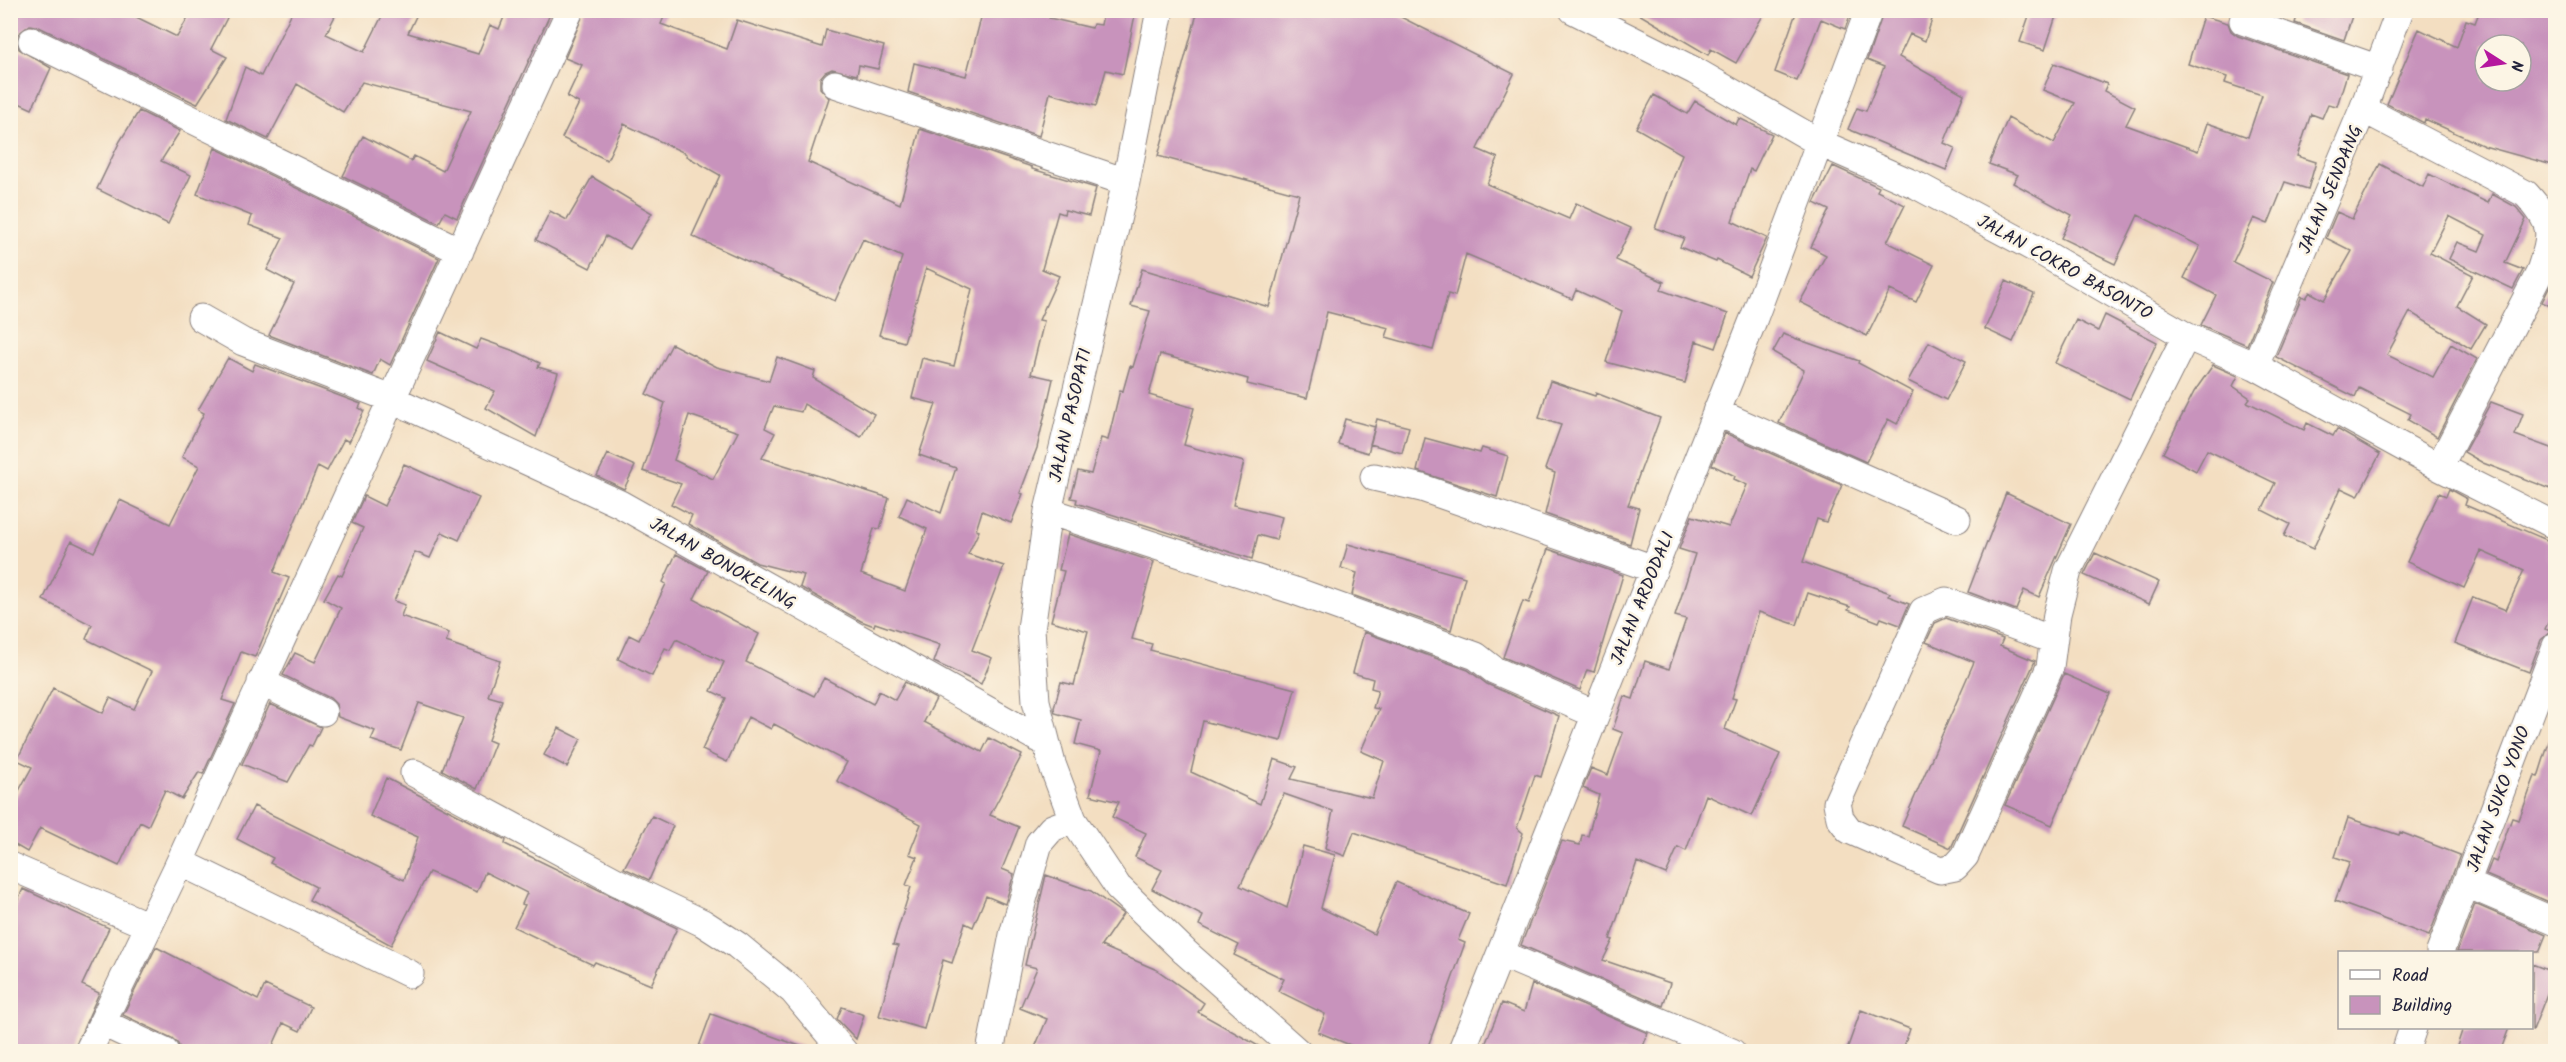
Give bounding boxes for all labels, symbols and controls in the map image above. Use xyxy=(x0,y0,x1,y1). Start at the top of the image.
north arrow xyxy=(2473,33,2533,93)
text: N xyxy=(2503,58,2529,73)
street label: JALAN SENDANG xyxy=(2291,121,2372,259)
street label: JALAN COKRO BASONTO xyxy=(1971,208,2157,329)
street label: JALAN PASOPATI xyxy=(1042,345,1101,485)
street label: JALAN BONOKELING xyxy=(644,510,801,618)
street label: JALAN ARDODALI xyxy=(1603,527,1683,670)
street label: JALAN SUKO YONO xyxy=(2460,722,2539,877)
legend xyxy=(2338,951,2533,1029)
text: Road xyxy=(2392,962,2429,991)
text: Building xyxy=(2392,992,2452,1021)

